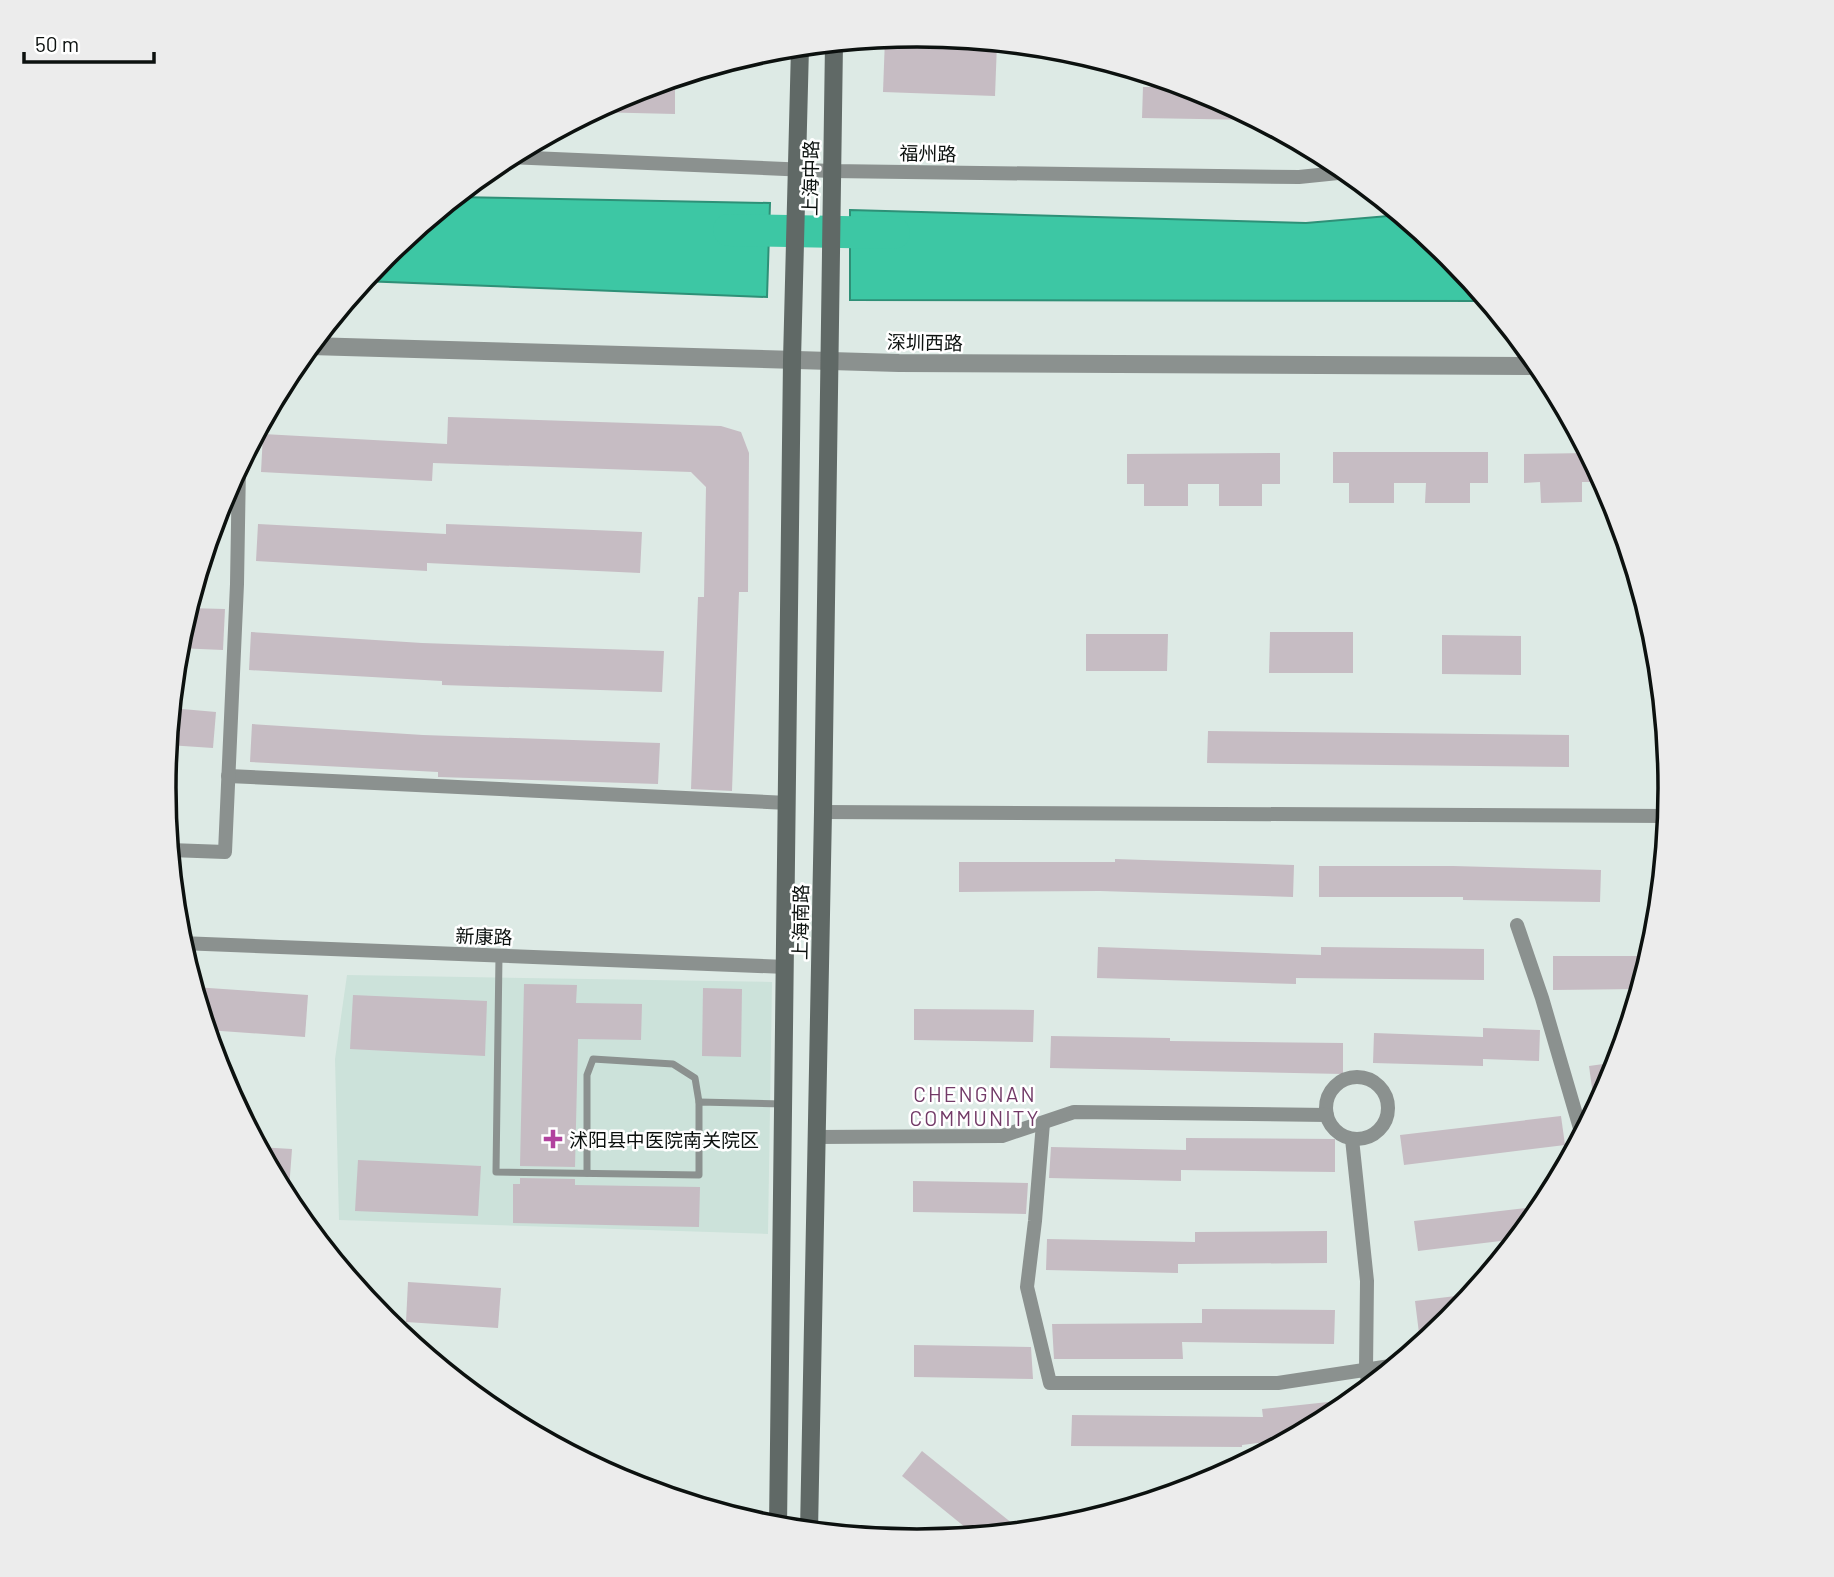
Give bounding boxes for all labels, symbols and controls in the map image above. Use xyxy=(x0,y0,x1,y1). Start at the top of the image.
scale bar xyxy=(24,21,154,65)
text: 50 m xyxy=(35,31,79,56)
street label: 上海中路 xyxy=(798,140,822,216)
street label: 福州路 xyxy=(899,141,957,165)
street label: 深圳西路 xyxy=(887,330,963,354)
street label: 上海南路 xyxy=(788,884,812,960)
street label: 新康路 xyxy=(455,924,513,948)
district label: CHENGNAN COMMUNITY xyxy=(910,1081,1040,1130)
place label: 沭阳县中医院南关院区 xyxy=(569,1128,759,1151)
marker: 沭阳县中医院南关院区 xyxy=(543,1129,563,1149)

